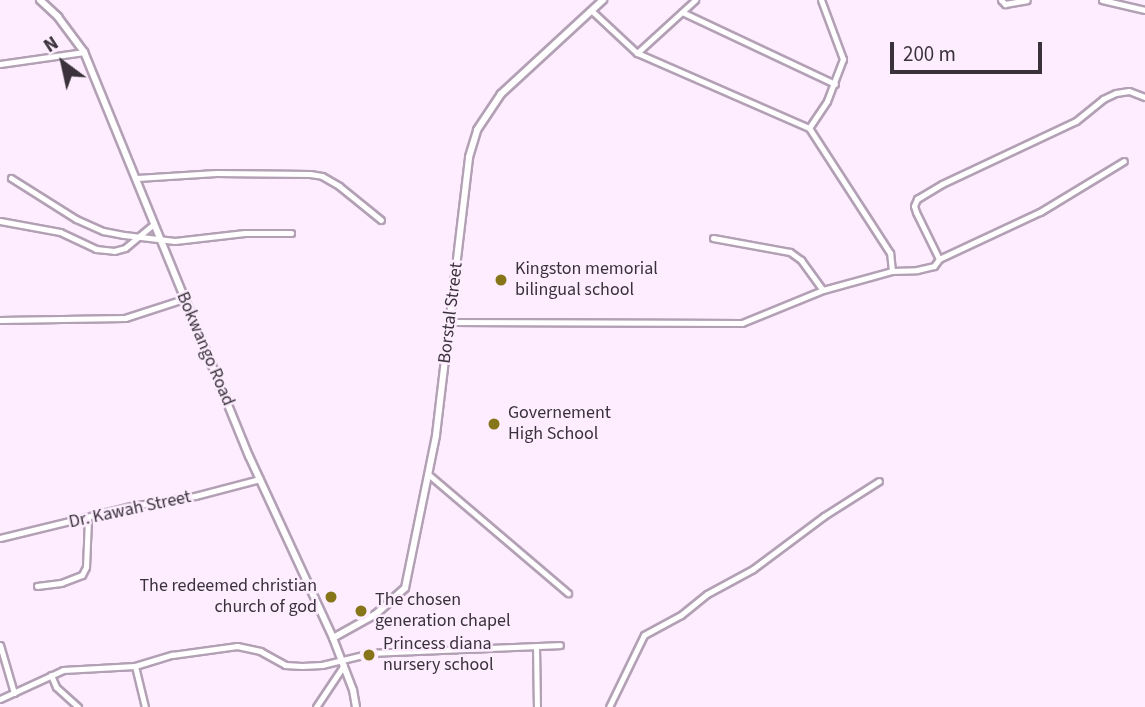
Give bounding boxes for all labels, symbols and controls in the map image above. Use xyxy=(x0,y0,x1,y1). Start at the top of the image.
north arrow xyxy=(28,28,98,98)
scale bar xyxy=(893,28,1045,72)
text: N xyxy=(39,30,64,60)
text: 200 m xyxy=(903,39,956,69)
place label: Kingston memorial bilingual school xyxy=(515,259,658,302)
street label: Borstal Street xyxy=(434,261,468,365)
marker: Kingston memorial bilingual school xyxy=(493,272,509,288)
street label: Bokwango Road xyxy=(171,289,239,409)
place label: Governement High School xyxy=(508,403,611,446)
marker: Governement High School xyxy=(486,416,502,432)
street label: Dr. Kawah Street xyxy=(67,487,193,533)
place label: The redeemed christian church of god xyxy=(139,576,317,618)
marker: The redeemed christian church of god xyxy=(323,589,339,605)
place label: The chosen generation chapel xyxy=(375,590,510,632)
marker: The chosen generation chapel xyxy=(353,603,369,619)
place label: Princess diana nursery school xyxy=(383,634,494,676)
marker: Princess diana nursery school xyxy=(361,647,377,663)

